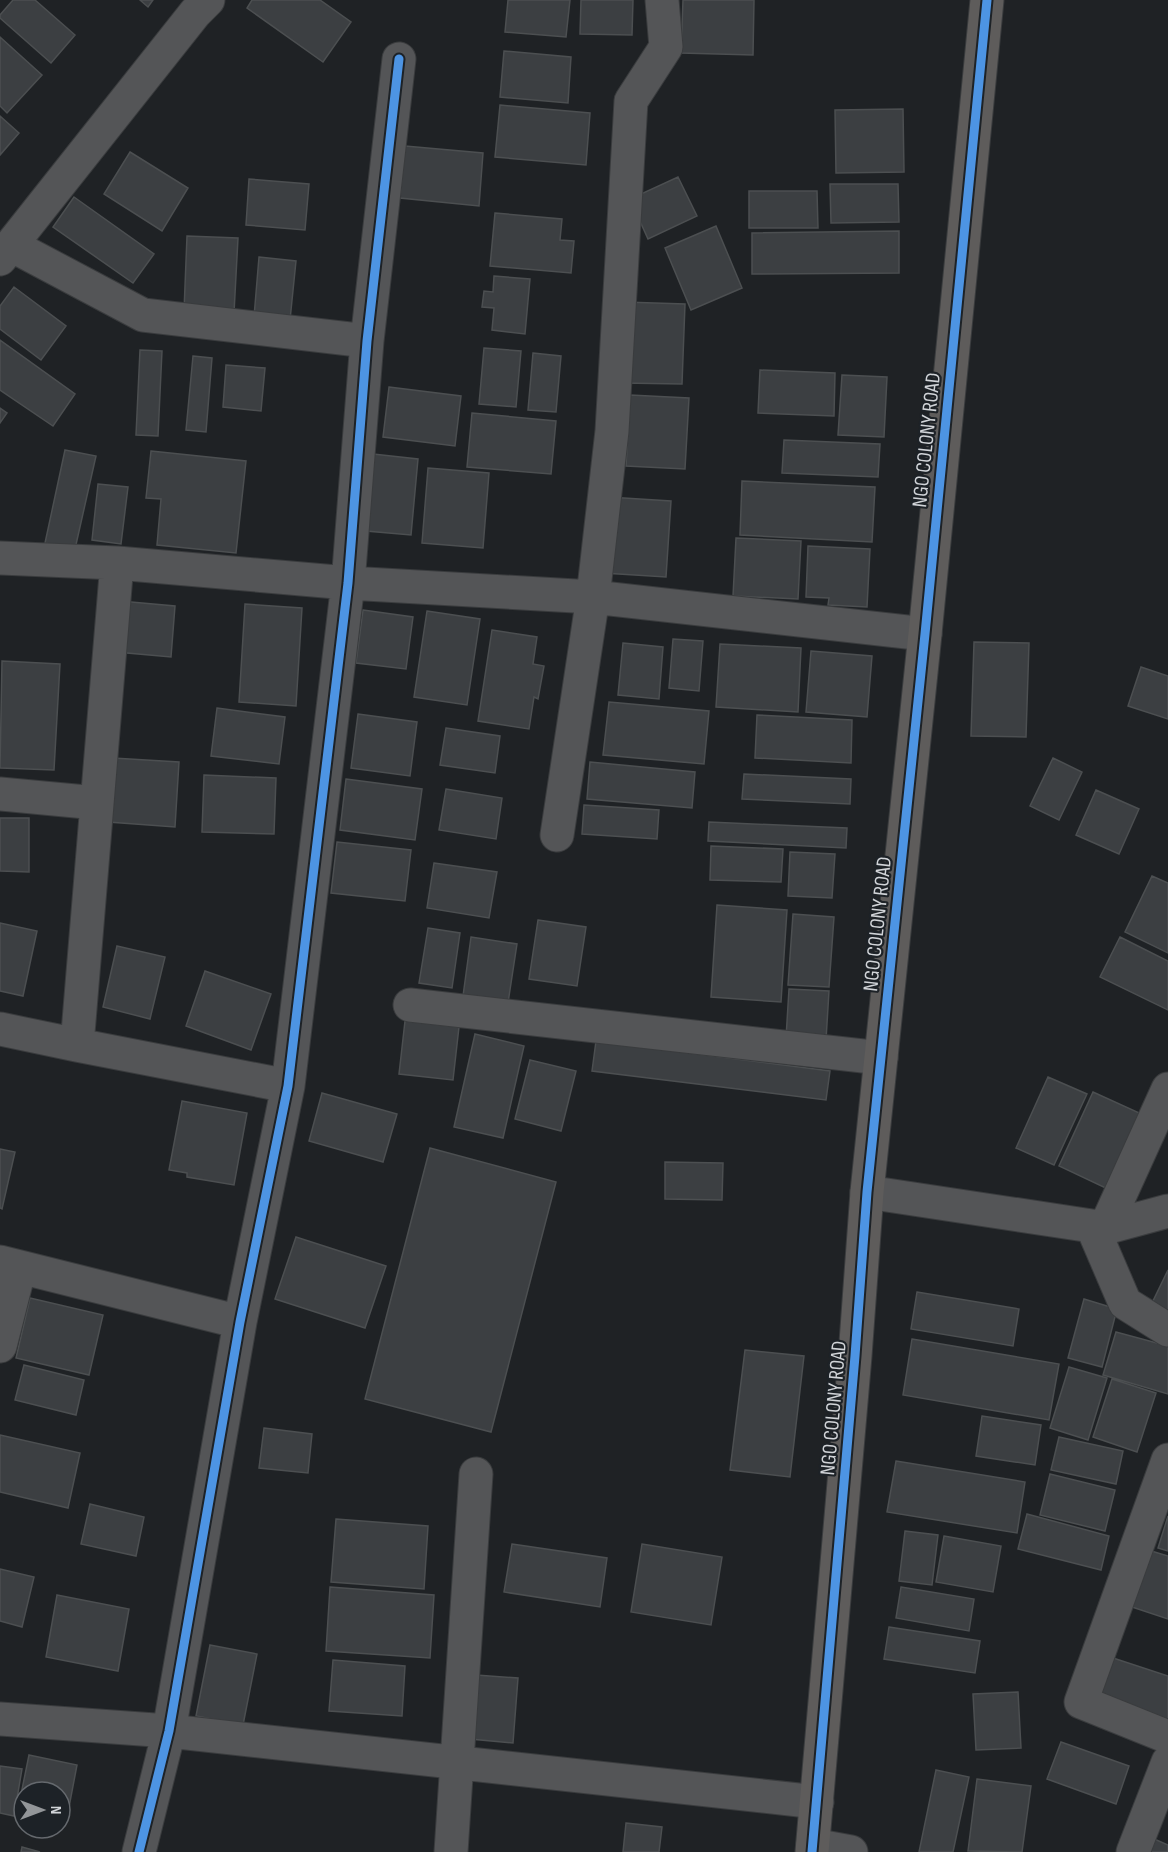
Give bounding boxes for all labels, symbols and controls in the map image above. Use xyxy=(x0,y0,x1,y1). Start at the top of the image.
street label: NGO COLONY ROAD xyxy=(907,372,946,509)
street label: NGO COLONY ROAD xyxy=(858,856,897,993)
street label: NGO COLONY ROAD xyxy=(815,1340,852,1476)
north arrow xyxy=(12,1780,72,1840)
text: N xyxy=(46,1806,65,1814)

